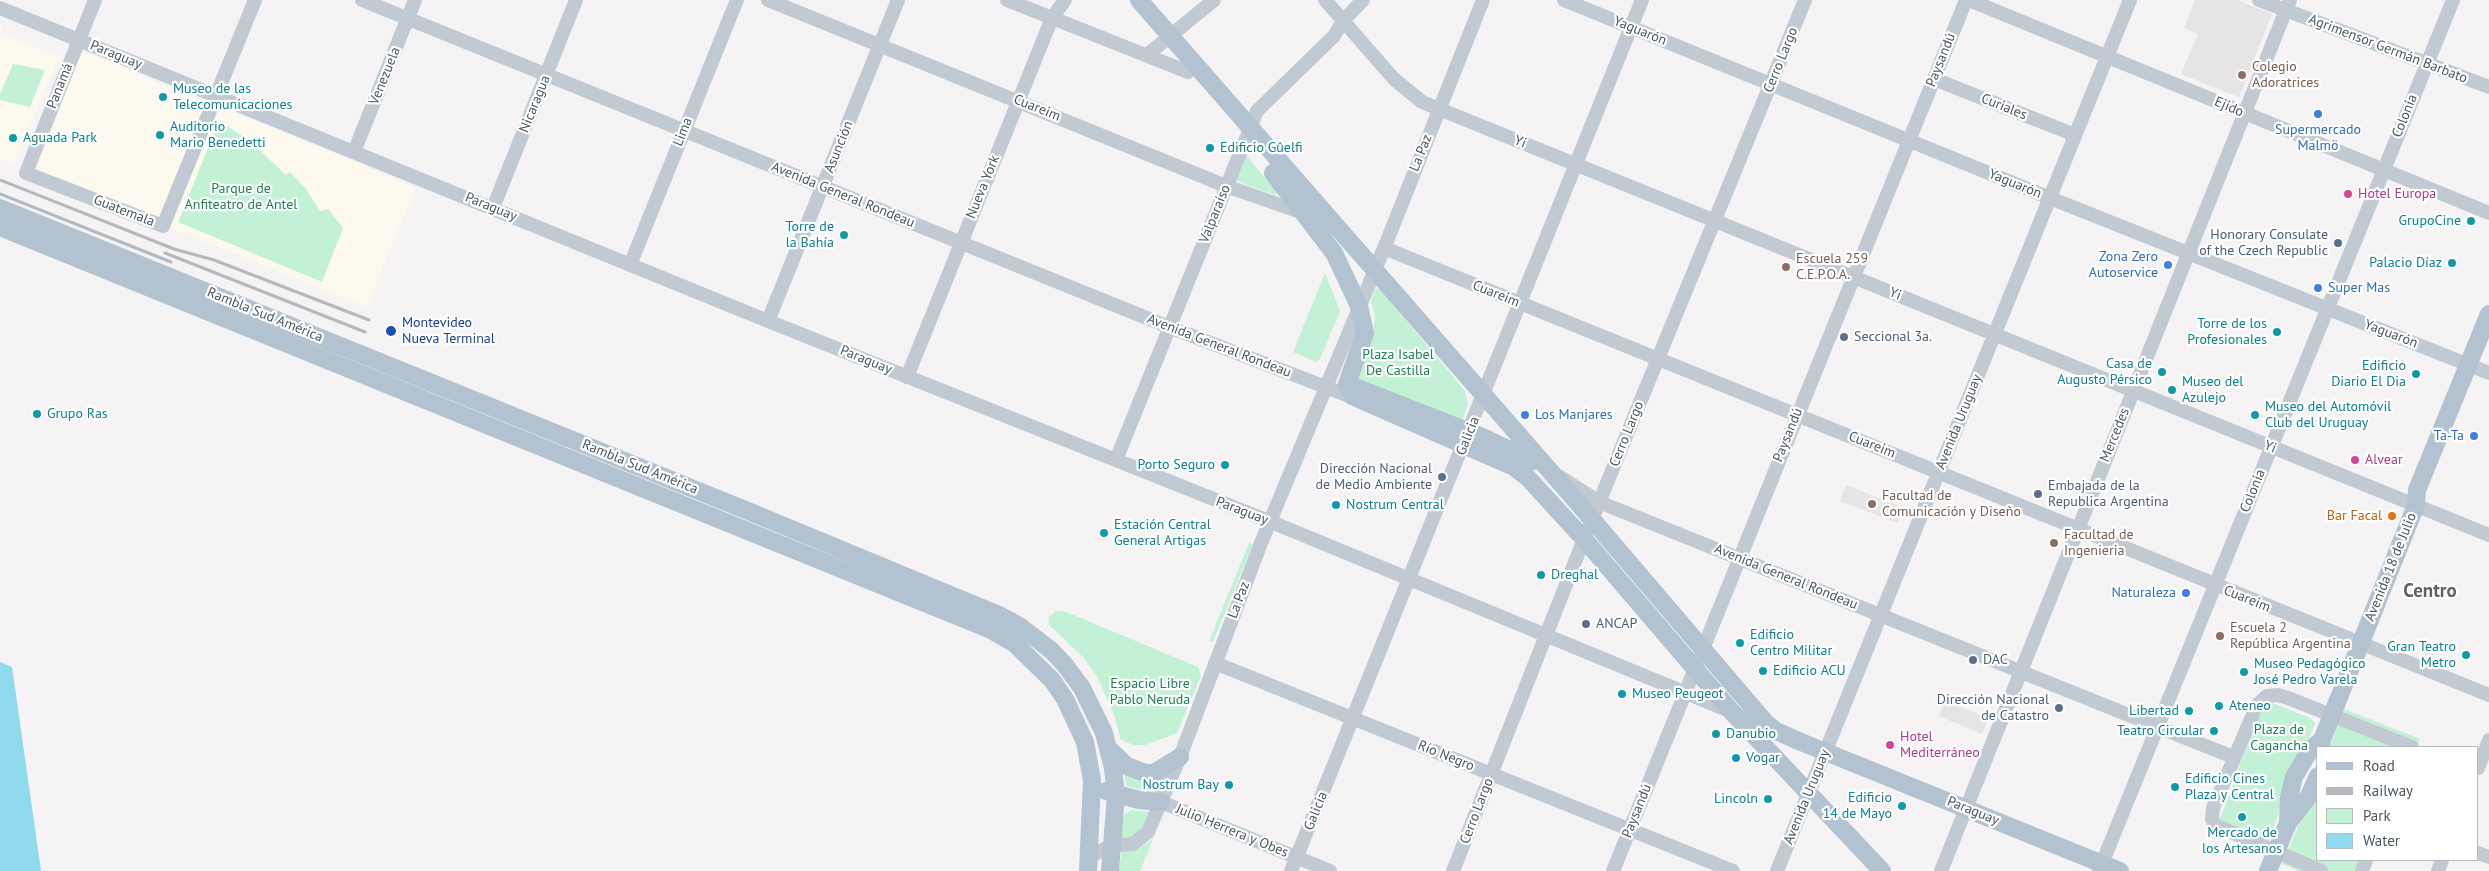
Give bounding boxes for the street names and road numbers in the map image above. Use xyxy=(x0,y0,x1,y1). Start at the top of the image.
street label: Agrimensor Germán Barbato xyxy=(2306,11,2470,87)
street label: Yaguarón xyxy=(1611,13,1669,49)
street label: Cerro Largo xyxy=(1760,25,1802,95)
street label: Paysandú xyxy=(1923,31,1959,89)
street label: Paraguay xyxy=(88,37,144,73)
street label: Venezuela xyxy=(366,45,404,107)
street label: Panamá xyxy=(43,61,77,111)
street label: Nicaragua xyxy=(516,73,554,135)
street label: Curiales xyxy=(1979,90,2029,124)
street label: Cuareim xyxy=(1011,91,1063,125)
street label: Colonia xyxy=(2389,92,2421,140)
street label: Ejido xyxy=(2212,93,2246,121)
street label: Lima xyxy=(670,115,696,149)
street label: Asunción xyxy=(821,119,857,175)
street label: La Paz xyxy=(1406,132,1436,174)
street label: Yi xyxy=(1511,132,1529,152)
street label: Nueva York xyxy=(963,153,1003,221)
street label: Avenida General Rondeau xyxy=(769,159,917,231)
street label: Yaguarón xyxy=(1986,166,2044,202)
street label: Valparaíso xyxy=(1196,182,1234,246)
street label: Paraguay xyxy=(463,189,519,225)
street label: Guatemala xyxy=(91,192,157,230)
street label: Cuareim xyxy=(1470,277,1522,311)
street label: Rambla Sud América xyxy=(205,284,325,346)
street label: Yi xyxy=(1886,284,1904,304)
street label: Avenida General Rondeau xyxy=(1145,311,1293,381)
street label: Yaguarón xyxy=(2362,316,2420,352)
street label: Paraguay xyxy=(838,342,894,378)
street label: Avenida Uruguay xyxy=(1932,372,1986,472)
street label: Cerro Largo xyxy=(1606,399,1648,469)
street label: Paysandú xyxy=(1770,406,1806,464)
street label: Mercedes xyxy=(2097,406,2133,464)
street label: Galicia xyxy=(1453,414,1483,458)
street label: Cuareim xyxy=(1846,428,1898,462)
street label: Rambla Sud América xyxy=(580,436,700,498)
street label: Yi xyxy=(2261,437,2279,457)
street label: Colonia xyxy=(2237,467,2269,515)
street label: Paraguay xyxy=(1214,493,1270,529)
street label: Avenida 18 de Julio xyxy=(2362,510,2420,624)
street label: Avenida General Rondeau xyxy=(1712,541,1860,613)
street label: La Paz xyxy=(1224,579,1254,621)
street label: Cuareim xyxy=(2221,582,2273,616)
street label: Río Negro xyxy=(1415,737,1477,775)
street label: Avenida Uruguay xyxy=(1780,747,1834,847)
street label: Cerro Largo xyxy=(1457,776,1497,846)
street label: Paysandú xyxy=(1619,782,1655,840)
street label: Galicia xyxy=(1301,789,1331,833)
street label: Paraguay xyxy=(1945,793,2001,829)
street label: Julio Herrera y Obes xyxy=(1173,801,1291,861)

